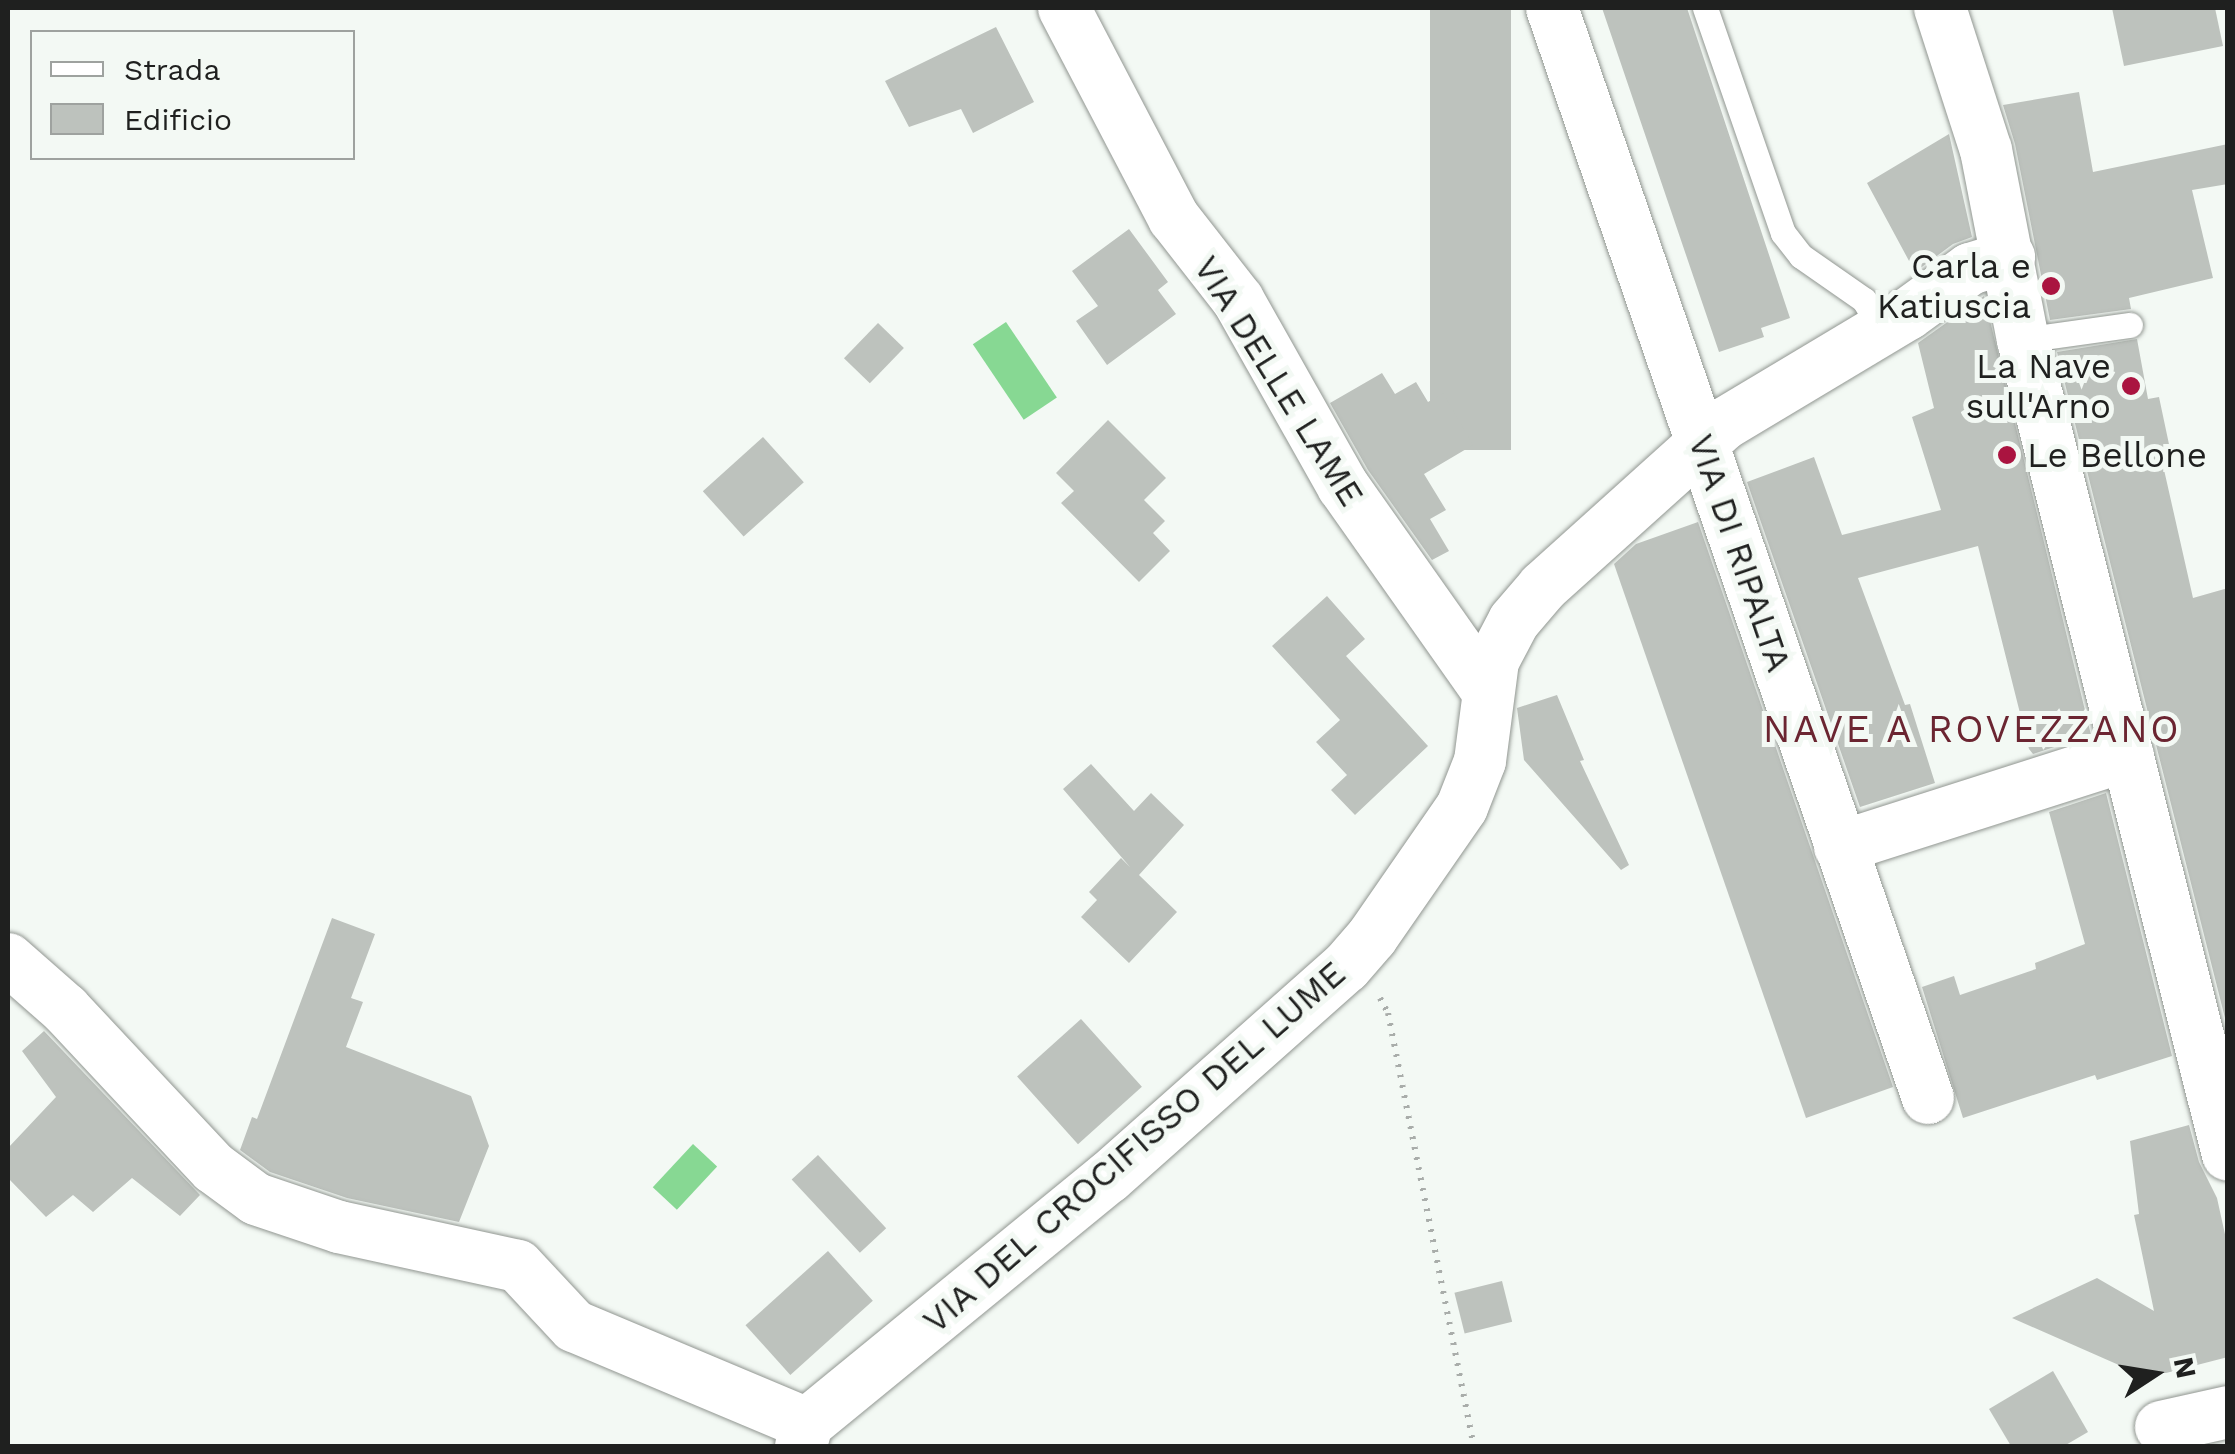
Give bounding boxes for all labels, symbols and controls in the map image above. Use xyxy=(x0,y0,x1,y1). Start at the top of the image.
legend xyxy=(30,30,355,160)
text: Strada xyxy=(124,52,220,87)
text: Edificio xyxy=(124,102,232,137)
place label: Carla e Katiuscia xyxy=(1877,245,2031,327)
street label: VIA DELLE LAME xyxy=(1185,248,1373,514)
marker: Carla e Katiuscia xyxy=(2040,275,2062,297)
place label: La Nave sull'Arno xyxy=(1966,345,2111,427)
marker: La Nave sull'Arno xyxy=(2120,375,2142,397)
street label: VIA DI RIPALTA xyxy=(1680,428,1800,678)
place label: Le Bellone xyxy=(2027,434,2207,476)
marker: Le Bellone xyxy=(1996,444,2018,466)
district label: NAVE A ROVEZZANO xyxy=(1761,707,2183,753)
street label: VIA DEL CROCIFISSO DEL LUME xyxy=(913,951,1355,1343)
north arrow xyxy=(2105,1324,2205,1424)
text: N xyxy=(2167,1354,2203,1381)

